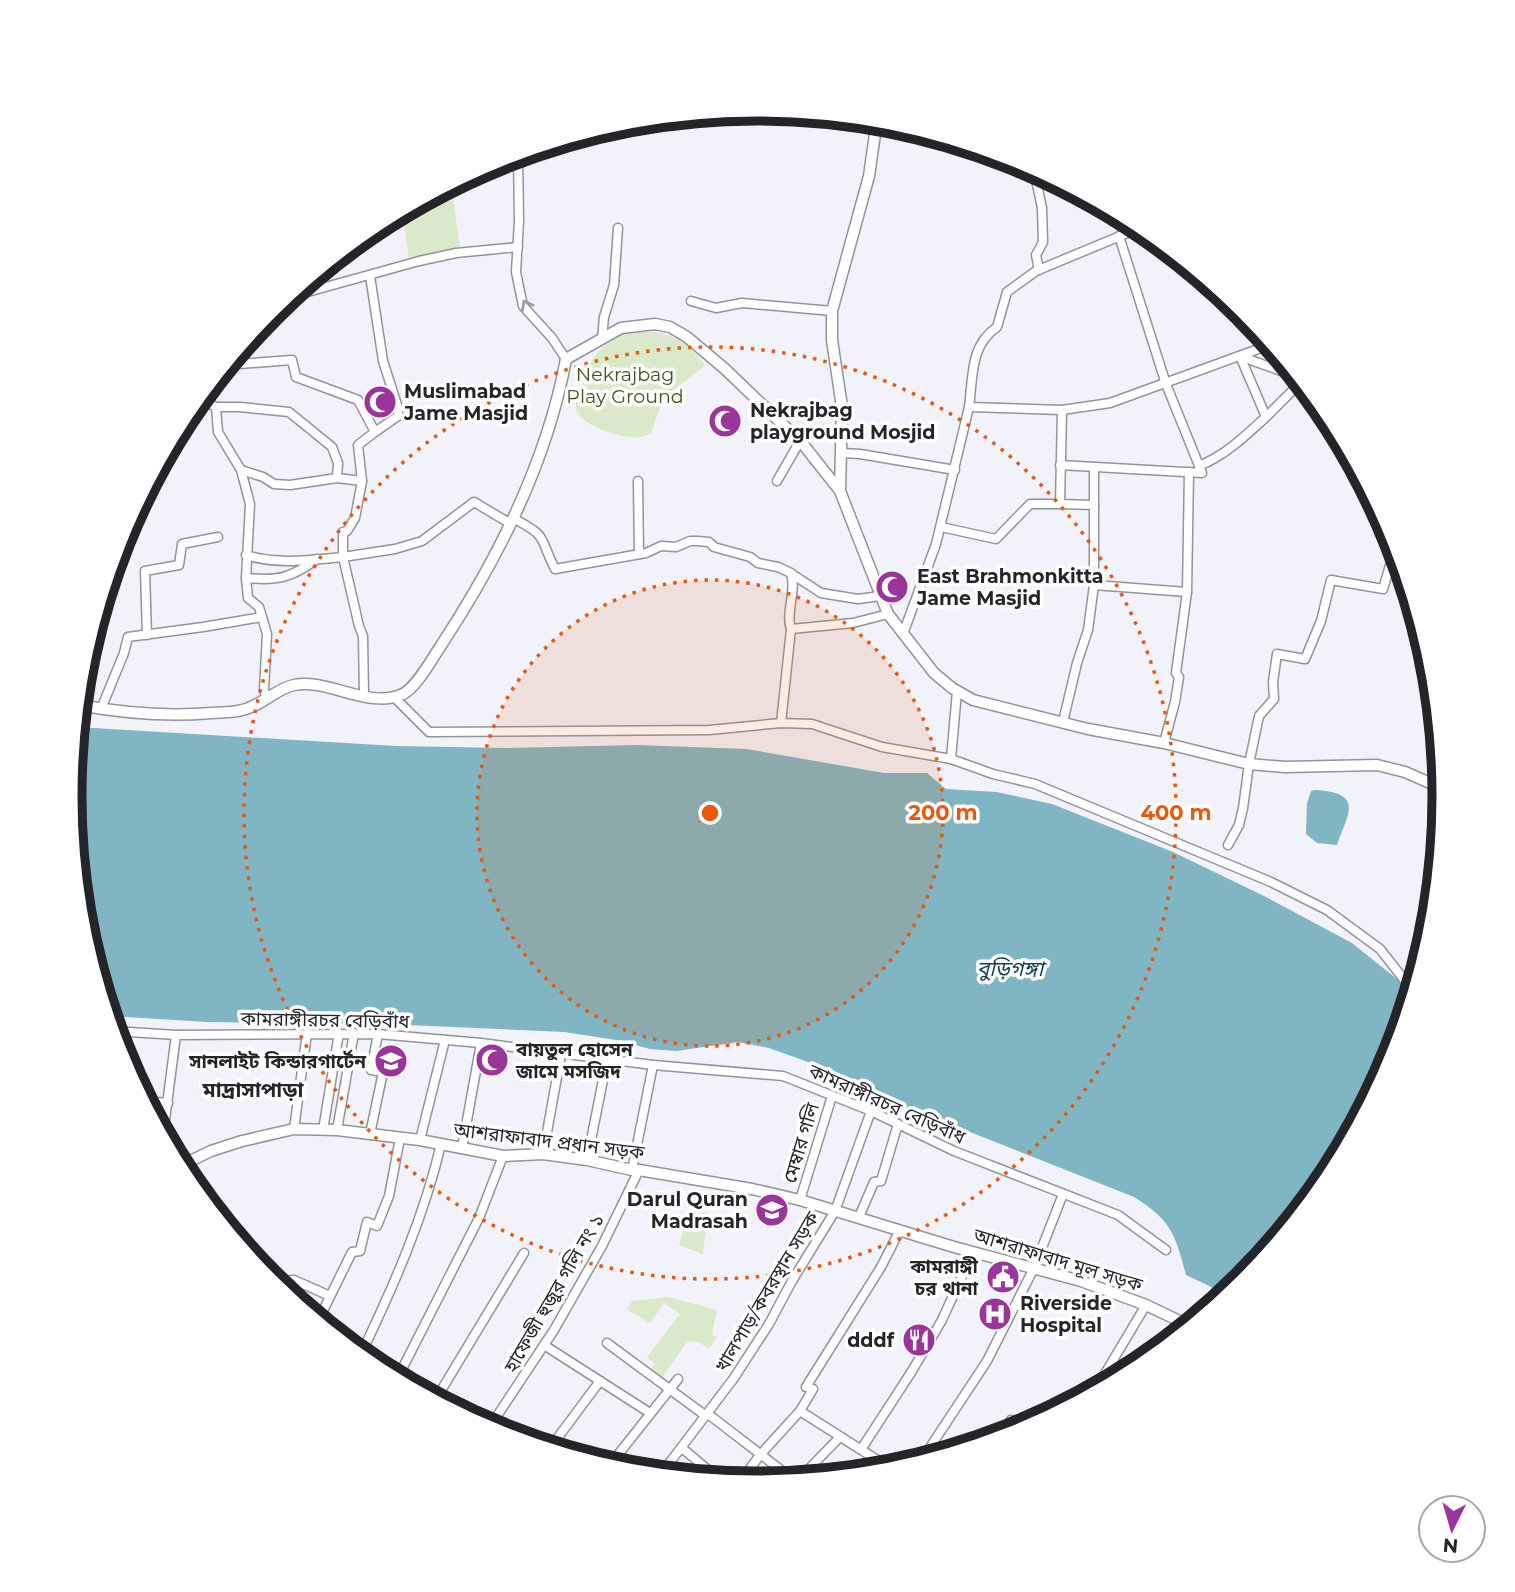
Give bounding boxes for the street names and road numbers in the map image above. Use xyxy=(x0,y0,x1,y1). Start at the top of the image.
street label: কামরাঙ্গীরচর বেড়িবাঁধ xyxy=(239,1007,410,1033)
street label: কামরাঙ্গীরচর বেড়িবাঁধ xyxy=(804,1059,969,1149)
street label: মেম্বার গলি xyxy=(778,1099,824,1186)
street label: আশরাফাবাদ প্রধান সড়ক xyxy=(451,1118,646,1164)
street label: খালপাড়/কবরস্থান সড়ক xyxy=(710,1207,824,1376)
street label: হাফেজী হুজুর গলি নং ১ xyxy=(499,1209,609,1377)
street label: আশরাফাবাদ মূল সড়ক xyxy=(970,1223,1146,1297)

